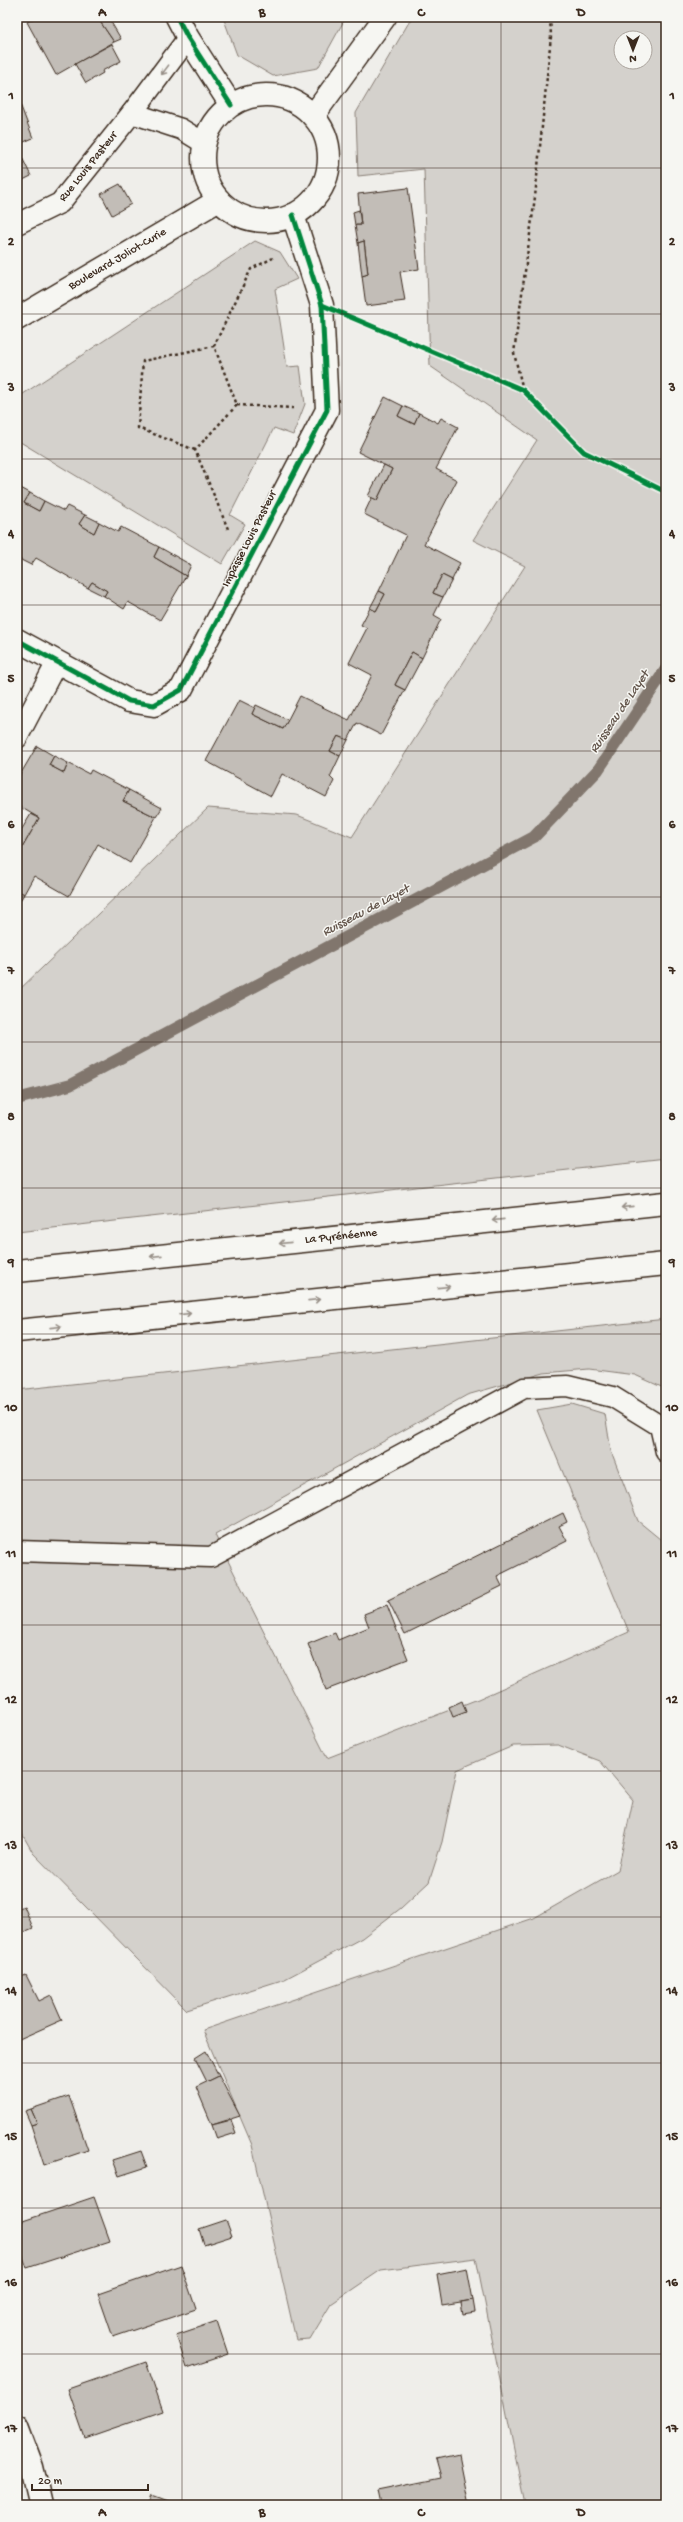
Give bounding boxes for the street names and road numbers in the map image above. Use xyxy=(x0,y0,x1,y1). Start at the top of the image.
street label: Rue Louis Pasteur xyxy=(57,128,122,205)
street label: Boulevard Joliot-Curie xyxy=(66,225,170,294)
street label: Impasse Louis Pasteur xyxy=(220,487,281,590)
street label: La Pyrénéenne xyxy=(304,1226,379,1248)

